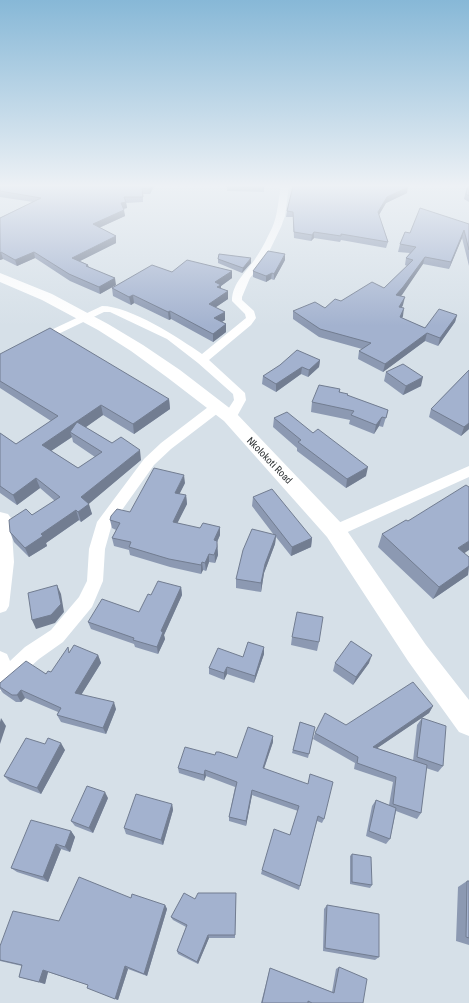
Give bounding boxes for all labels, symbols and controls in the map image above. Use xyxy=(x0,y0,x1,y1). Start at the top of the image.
street label: Nkolokoti Road xyxy=(245,435,295,486)

